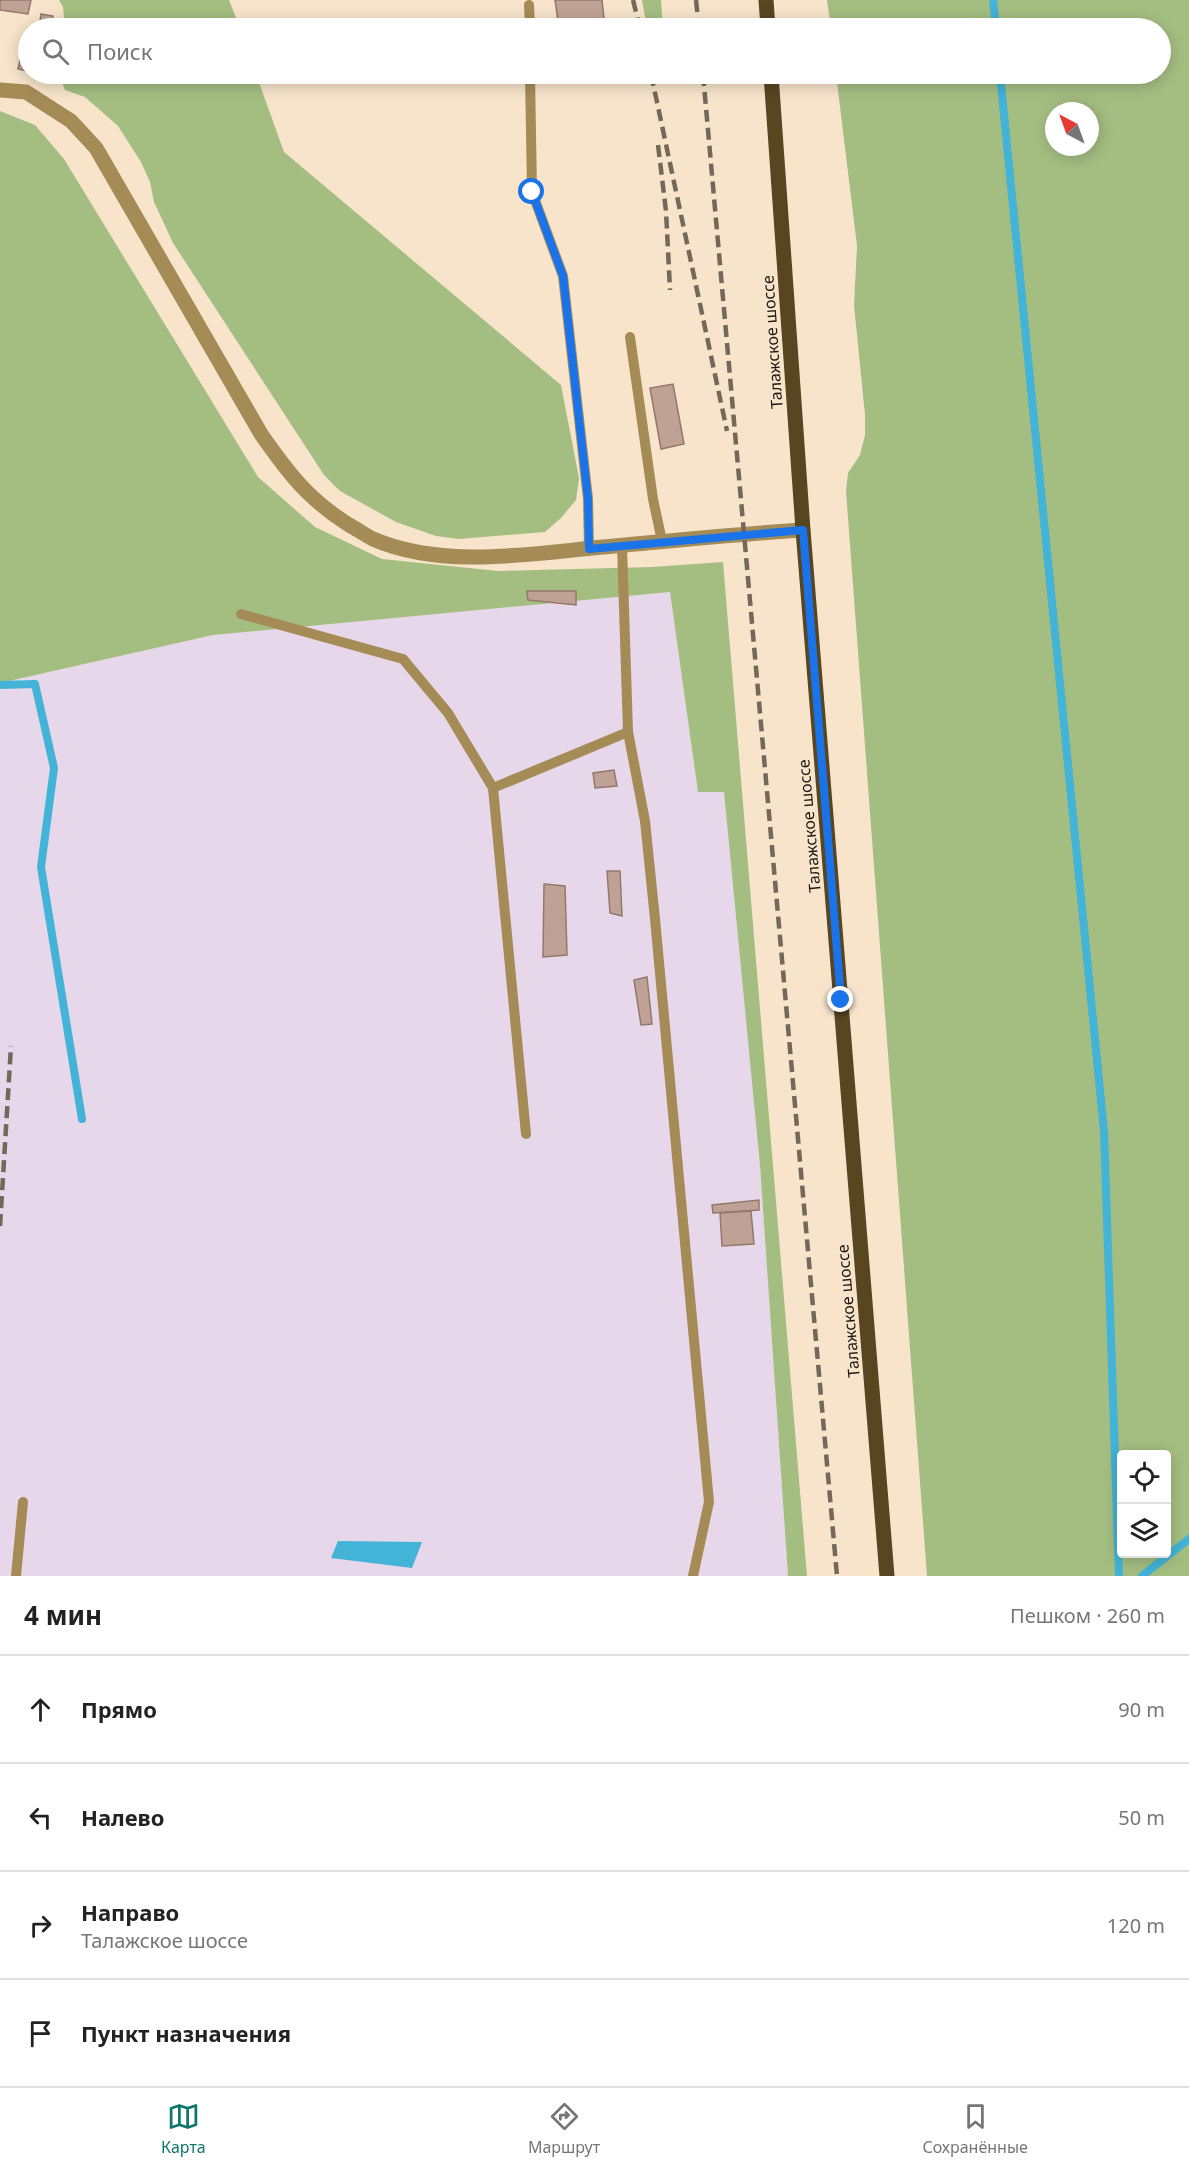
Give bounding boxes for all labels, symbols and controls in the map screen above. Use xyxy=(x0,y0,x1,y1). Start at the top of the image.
search box xyxy=(18,18,1171,84)
icon: search xyxy=(39,35,72,68)
text: Поиск xyxy=(87,36,152,66)
north arrow xyxy=(1045,102,1099,156)
route start xyxy=(518,178,544,204)
street label: Талажское шоссе xyxy=(756,274,788,409)
street label: Талажское шоссе xyxy=(792,758,826,893)
route end xyxy=(827,986,853,1012)
street label: Талажское шоссе xyxy=(831,1243,865,1378)
map controls xyxy=(1117,1450,1171,1558)
button: locate xyxy=(1117,1450,1171,1504)
button: layers xyxy=(1117,1504,1171,1558)
text: 4 мин xyxy=(24,1597,102,1633)
text: Пешком · 260 m xyxy=(1010,1602,1165,1629)
icon: ahead xyxy=(24,1693,57,1726)
text: Прямо xyxy=(81,1694,157,1724)
text: 90 m xyxy=(1118,1696,1165,1723)
icon: left xyxy=(24,1801,57,1834)
text: Налево xyxy=(81,1802,164,1832)
text: 50 m xyxy=(1118,1804,1165,1831)
text: Направо xyxy=(81,1897,179,1927)
icon: right xyxy=(24,1909,57,1942)
text: 120 m xyxy=(1107,1912,1165,1939)
text: Талажское шоссе xyxy=(81,1927,248,1954)
icon: arrive xyxy=(24,2017,57,2050)
text: Пункт назначения xyxy=(81,2018,291,2048)
tab: Карта xyxy=(161,2100,206,2158)
tab: Маршрут xyxy=(528,2100,600,2158)
tab: Сохранённые xyxy=(922,2100,1028,2158)

